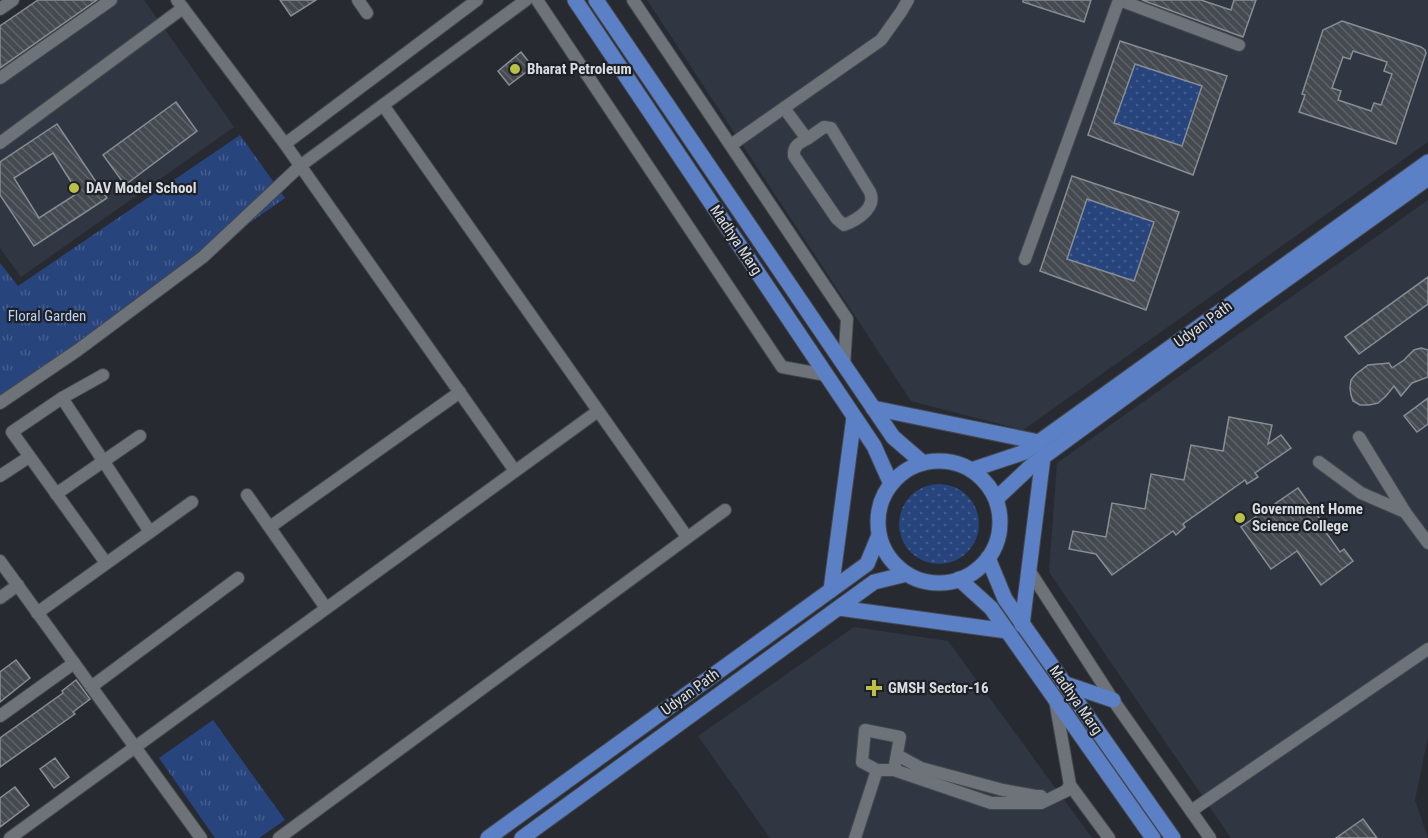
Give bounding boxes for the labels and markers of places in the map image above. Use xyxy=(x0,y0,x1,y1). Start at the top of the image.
place label: Bharat Petroleum xyxy=(527,60,632,78)
marker: Bharat Petroleum xyxy=(508,62,522,76)
place label: DAV Model School xyxy=(86,179,197,197)
marker: DAV Model School xyxy=(67,181,81,195)
place label: Government Home Science College xyxy=(1252,500,1363,535)
marker: Government Home Science College xyxy=(1233,511,1247,525)
marker: GMSH Sector-16 xyxy=(865,679,883,697)
place label: GMSH Sector-16 xyxy=(888,679,989,697)

